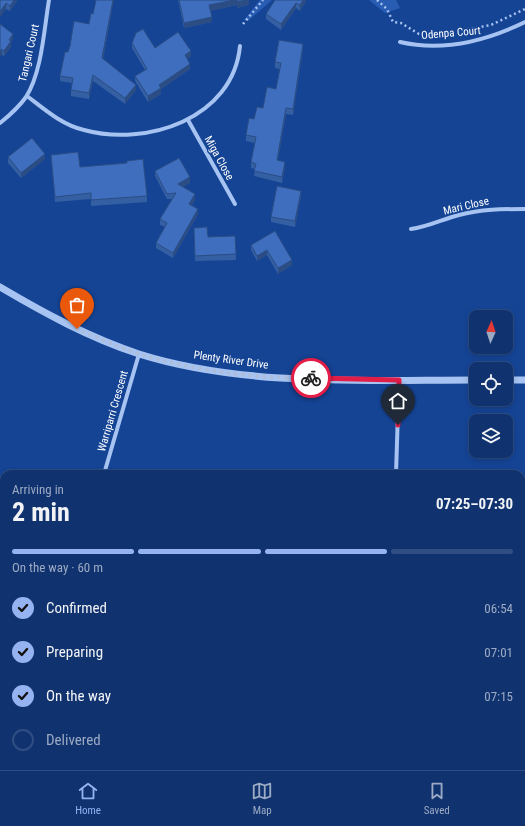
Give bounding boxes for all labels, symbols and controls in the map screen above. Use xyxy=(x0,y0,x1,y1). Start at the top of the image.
street label: Tangari Court xyxy=(16,23,42,83)
street label: Odenpa Court xyxy=(421,24,481,42)
street label: Miga Close xyxy=(202,134,236,182)
street label: Mari Close xyxy=(442,194,490,218)
pin xyxy=(60,288,94,329)
icon: bag xyxy=(66,294,88,316)
north arrow xyxy=(469,310,513,354)
map controls xyxy=(469,310,513,458)
street label: Plenty River Drive xyxy=(193,348,269,372)
courier xyxy=(291,358,331,398)
button: locate xyxy=(469,362,513,406)
icon: bike xyxy=(300,367,322,389)
street label: Warriparri Crescent xyxy=(95,369,131,453)
pin xyxy=(381,384,415,425)
icon: home xyxy=(387,390,409,412)
button: layers xyxy=(469,414,513,458)
text: Arriving in xyxy=(12,482,64,497)
text: 07:25–07:30 xyxy=(436,495,513,513)
text: 2 min xyxy=(12,497,70,527)
text: On the way · 60 m xyxy=(12,560,103,575)
icon: check xyxy=(12,597,34,619)
text: Confirmed xyxy=(46,599,107,617)
text: 06:54 xyxy=(484,601,513,616)
icon: check xyxy=(12,641,34,663)
text: Preparing xyxy=(46,643,103,661)
text: 07:01 xyxy=(484,645,513,660)
icon: check xyxy=(12,685,34,707)
text: On the way xyxy=(46,687,111,705)
text: 07:15 xyxy=(484,689,513,704)
text: Delivered xyxy=(46,731,101,749)
tab: Home xyxy=(75,780,101,817)
tab: Map xyxy=(251,780,273,817)
tab: Saved xyxy=(424,780,450,817)

